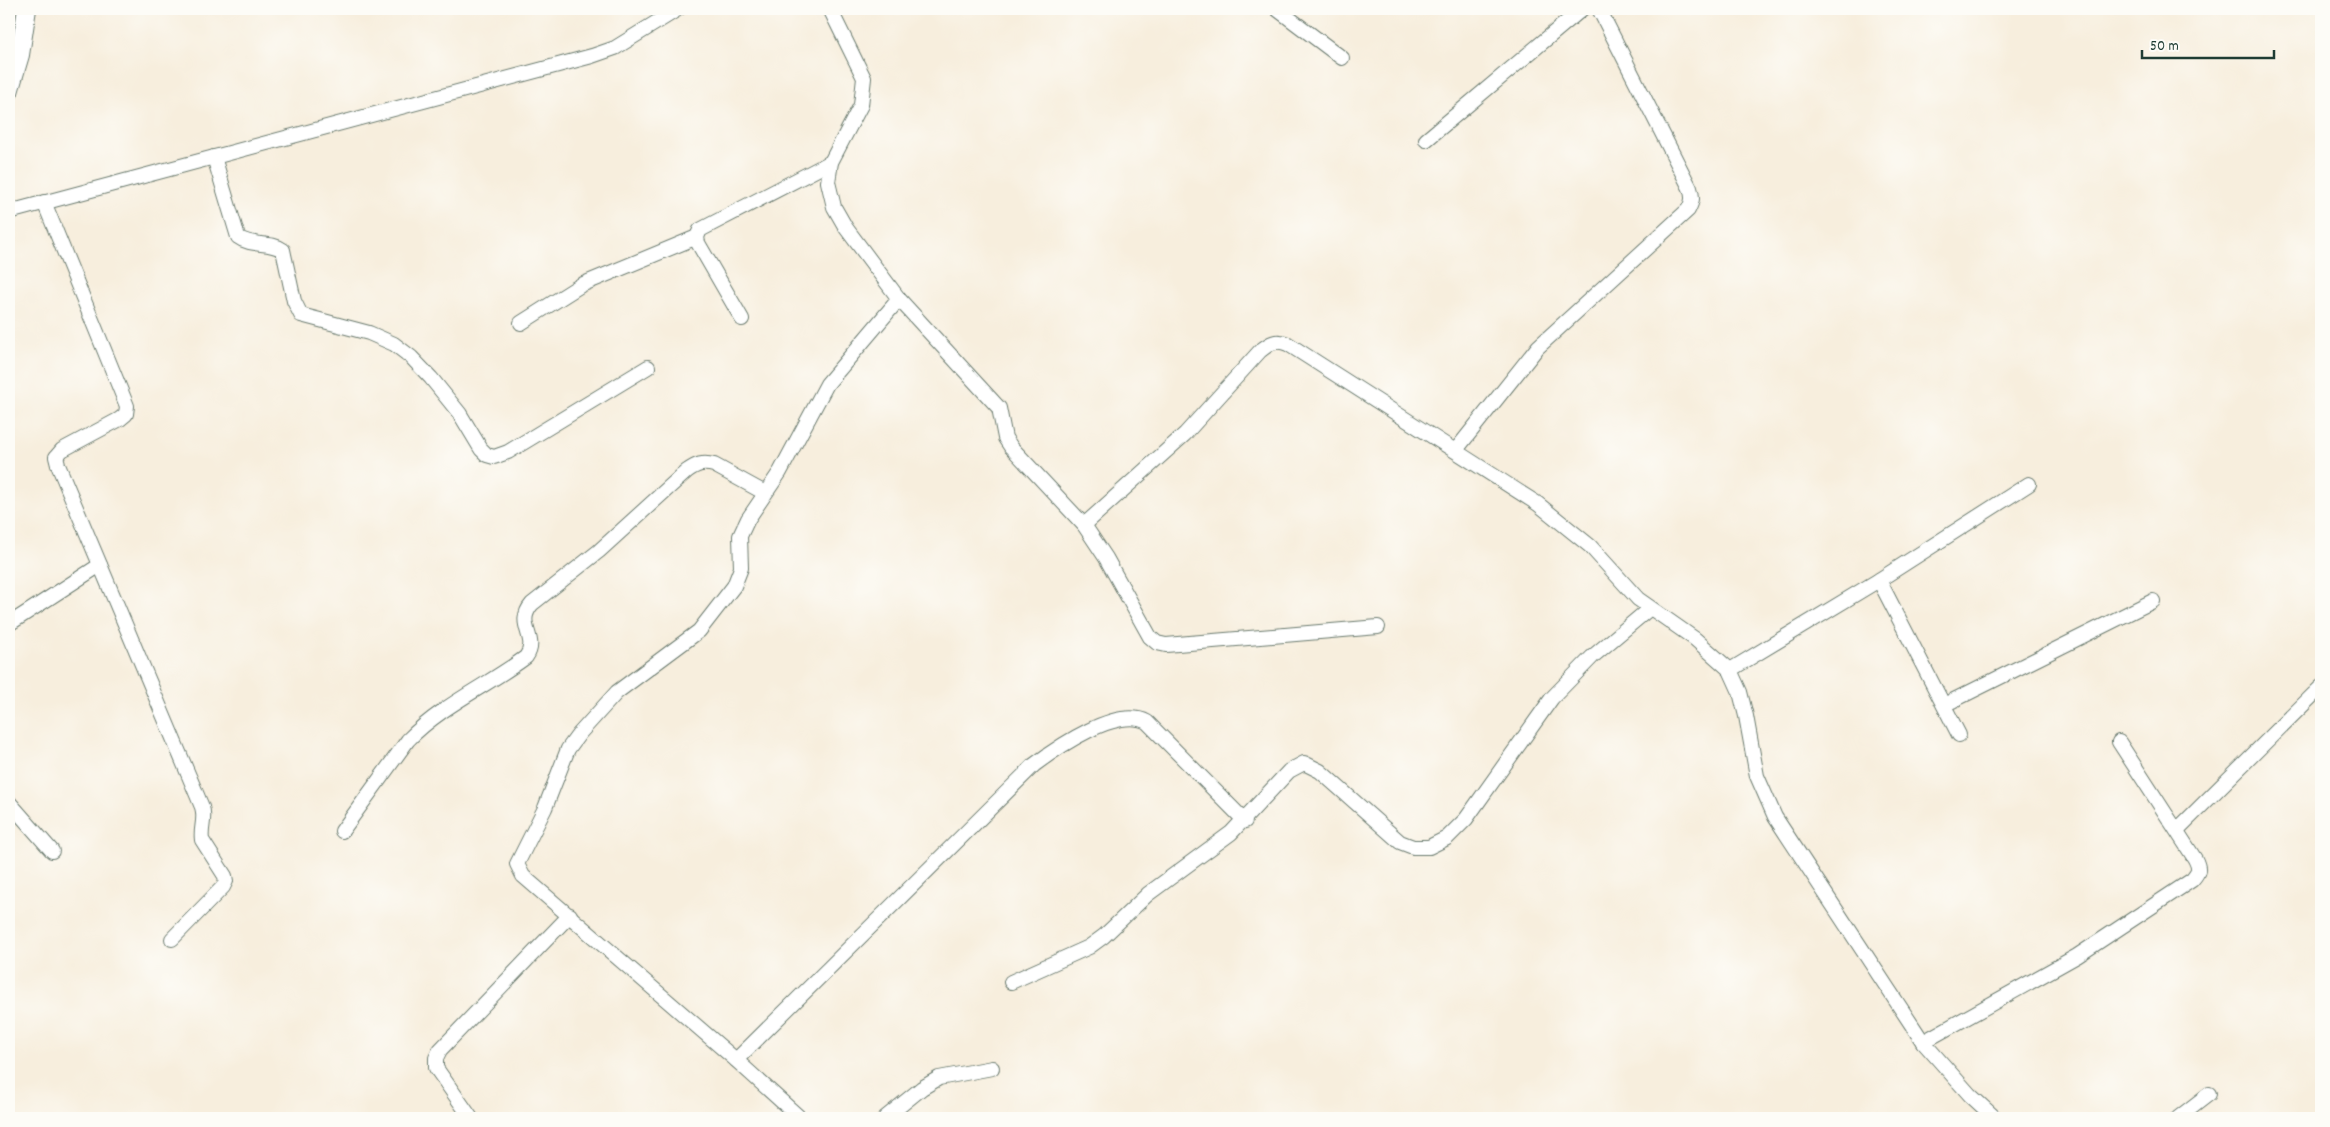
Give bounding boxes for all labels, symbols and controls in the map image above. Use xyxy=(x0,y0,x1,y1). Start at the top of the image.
scale bar xyxy=(2142,28,2275,60)
text: 50 m xyxy=(2150,36,2179,58)

